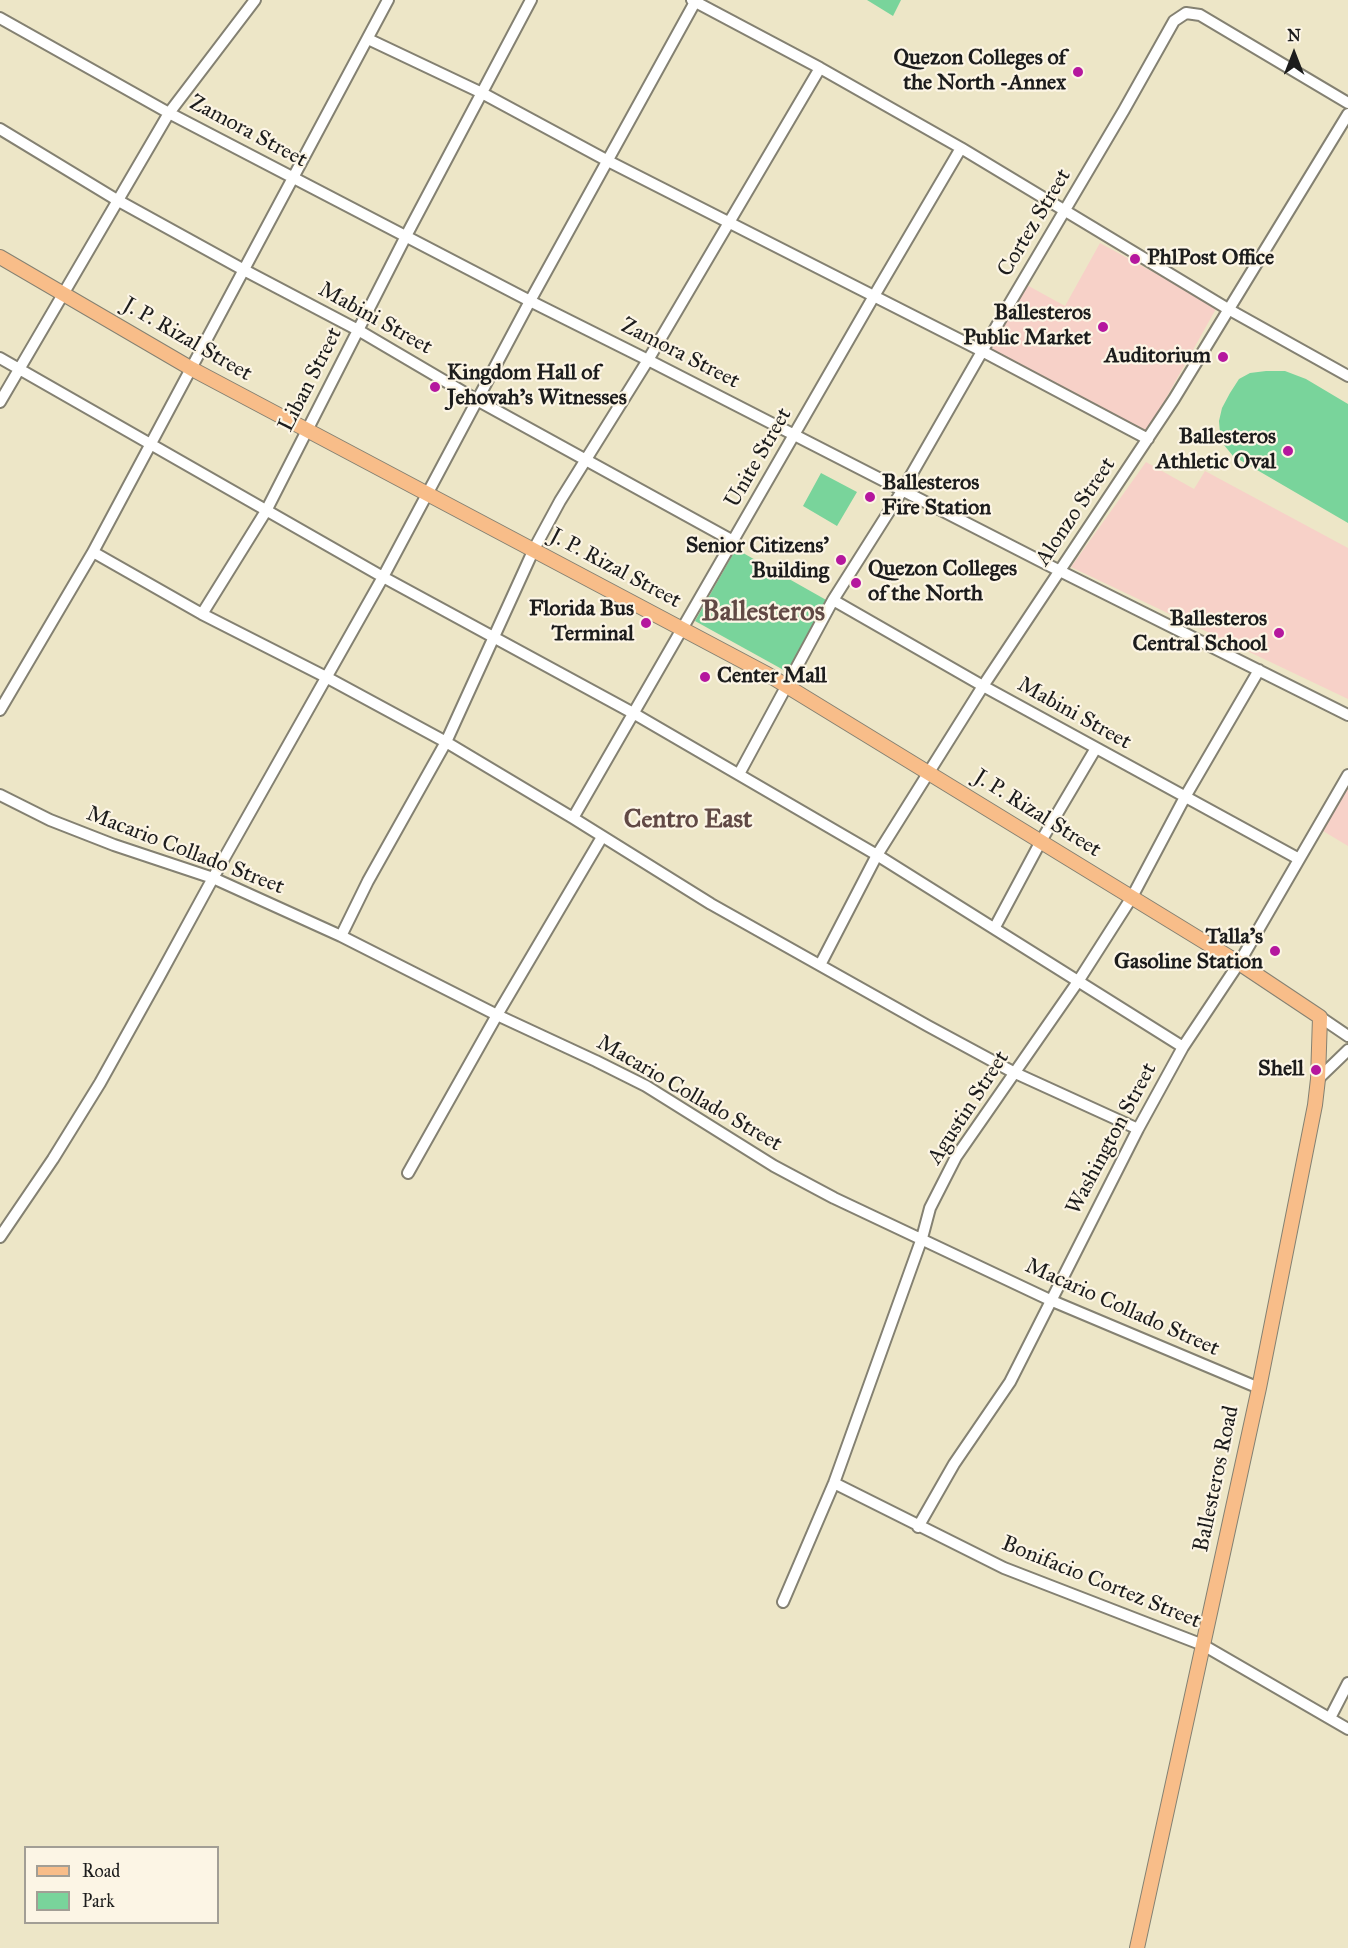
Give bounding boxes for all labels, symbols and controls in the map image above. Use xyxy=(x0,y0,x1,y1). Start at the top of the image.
north arrow xyxy=(1264,24,1324,84)
text: N xyxy=(1287,26,1301,45)
place label: Quezon Colleges of the North -Annex xyxy=(894,46,1066,98)
marker: Quezon Colleges of the North -Annex xyxy=(1071,65,1085,79)
street label: Zamora Street xyxy=(185,90,311,174)
street label: Cortez Street xyxy=(993,164,1077,282)
place label: PhlPost Office xyxy=(1147,246,1274,272)
marker: PhlPost Office xyxy=(1128,252,1142,266)
street label: Mabini Street xyxy=(314,277,436,361)
street label: J. P. Rizal Street xyxy=(118,292,256,388)
place label: Ballesteros Public Market xyxy=(963,301,1091,352)
street label: Zamora Street xyxy=(616,313,744,395)
marker: Ballesteros Public Market xyxy=(1096,320,1110,334)
street label: Liban Street xyxy=(273,323,349,437)
place label: Auditorium xyxy=(1104,344,1211,370)
marker: Auditorium xyxy=(1216,350,1230,364)
place label: Kingdom Hall of Jehovah's Witnesses xyxy=(447,361,627,412)
marker: Kingdom Hall of Jehovah's Witnesses xyxy=(428,380,442,394)
street label: Unite Street xyxy=(720,403,798,513)
place label: Ballesteros Athletic Oval xyxy=(1156,425,1276,476)
marker: Ballesteros Athletic Oval xyxy=(1281,444,1295,458)
street label: Alonzo Street xyxy=(1030,453,1122,571)
place label: Ballesteros Fire Station xyxy=(882,471,991,522)
marker: Ballesteros Fire Station xyxy=(863,490,877,504)
street label: J. P. Rizal Street xyxy=(545,523,685,615)
place label: Senior Citizens' Building xyxy=(686,534,829,586)
marker: Senior Citizens' Building xyxy=(834,553,848,567)
place label: Quezon Colleges of the North xyxy=(868,557,1017,608)
marker: Quezon Colleges of the North xyxy=(849,576,863,590)
district label: Ballesteros xyxy=(701,596,825,630)
place label: Florida Bus Terminal xyxy=(529,597,634,648)
place label: Ballesteros Central School xyxy=(1133,607,1267,658)
marker: Florida Bus Terminal xyxy=(639,616,653,630)
marker: Ballesteros Central School xyxy=(1272,626,1286,640)
place label: Center Mall xyxy=(717,664,827,690)
marker: Center Mall xyxy=(698,670,712,684)
street label: Mabini Street xyxy=(1013,672,1135,756)
street label: J. P. Rizal Street xyxy=(969,764,1105,864)
street label: Macario Collado Street xyxy=(82,801,288,901)
district label: Centro East xyxy=(624,805,752,837)
place label: Talla's Gasoline Station xyxy=(1114,925,1263,976)
marker: Talla's Gasoline Station xyxy=(1268,944,1282,958)
street label: Macario Collado Street xyxy=(592,1030,786,1158)
street label: Agustin Street xyxy=(922,1046,1016,1170)
place label: Shell xyxy=(1258,1057,1304,1083)
street label: Washington Street xyxy=(1061,1059,1163,1219)
marker: Shell xyxy=(1309,1063,1323,1077)
street label: Macario Collado Street xyxy=(1021,1253,1223,1363)
street label: Ballesteros Road xyxy=(1189,1403,1245,1555)
street label: Bonifacio Cortez Street xyxy=(997,1531,1205,1635)
legend xyxy=(24,1846,219,1924)
text: Road xyxy=(82,1860,120,1882)
text: Park xyxy=(82,1890,115,1912)

